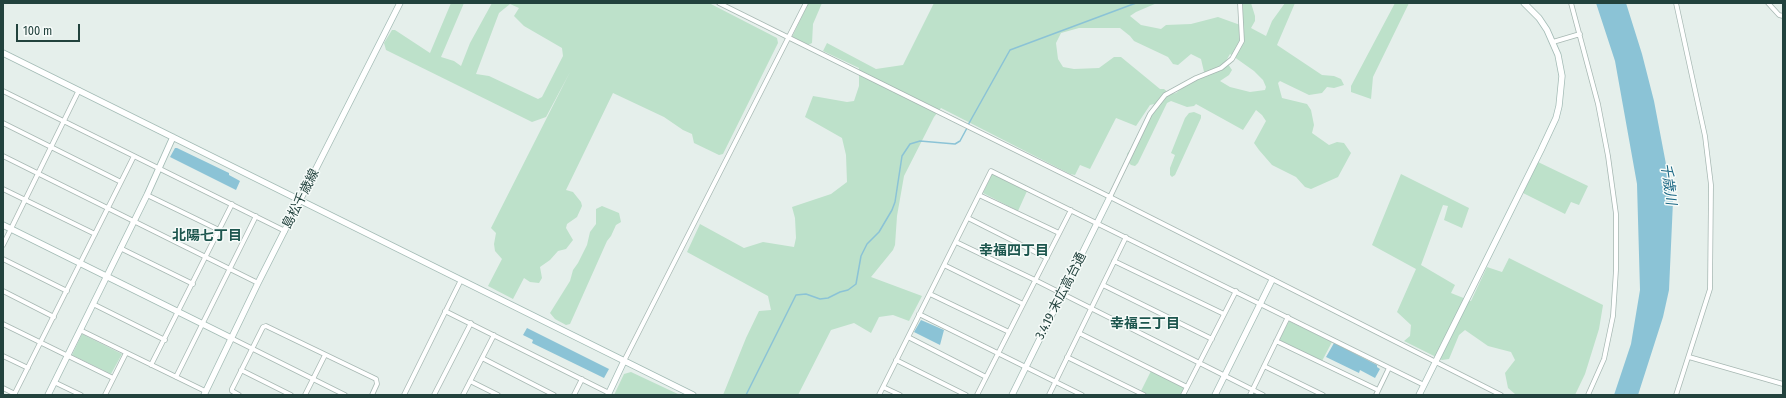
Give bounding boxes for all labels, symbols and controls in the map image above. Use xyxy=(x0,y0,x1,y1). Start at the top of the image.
scale bar xyxy=(18,16,82,42)
text: 100 m xyxy=(23,24,52,38)
water label: 千歳川 xyxy=(1657,162,1679,206)
street label: 島松千歳線 xyxy=(279,167,323,231)
district label: 北陽七丁目 xyxy=(172,228,242,244)
district label: 幸福四丁目 xyxy=(979,243,1049,259)
street label: 3.4.19 末広高台通 xyxy=(1032,250,1090,342)
district label: 幸福三丁目 xyxy=(1110,316,1180,332)

